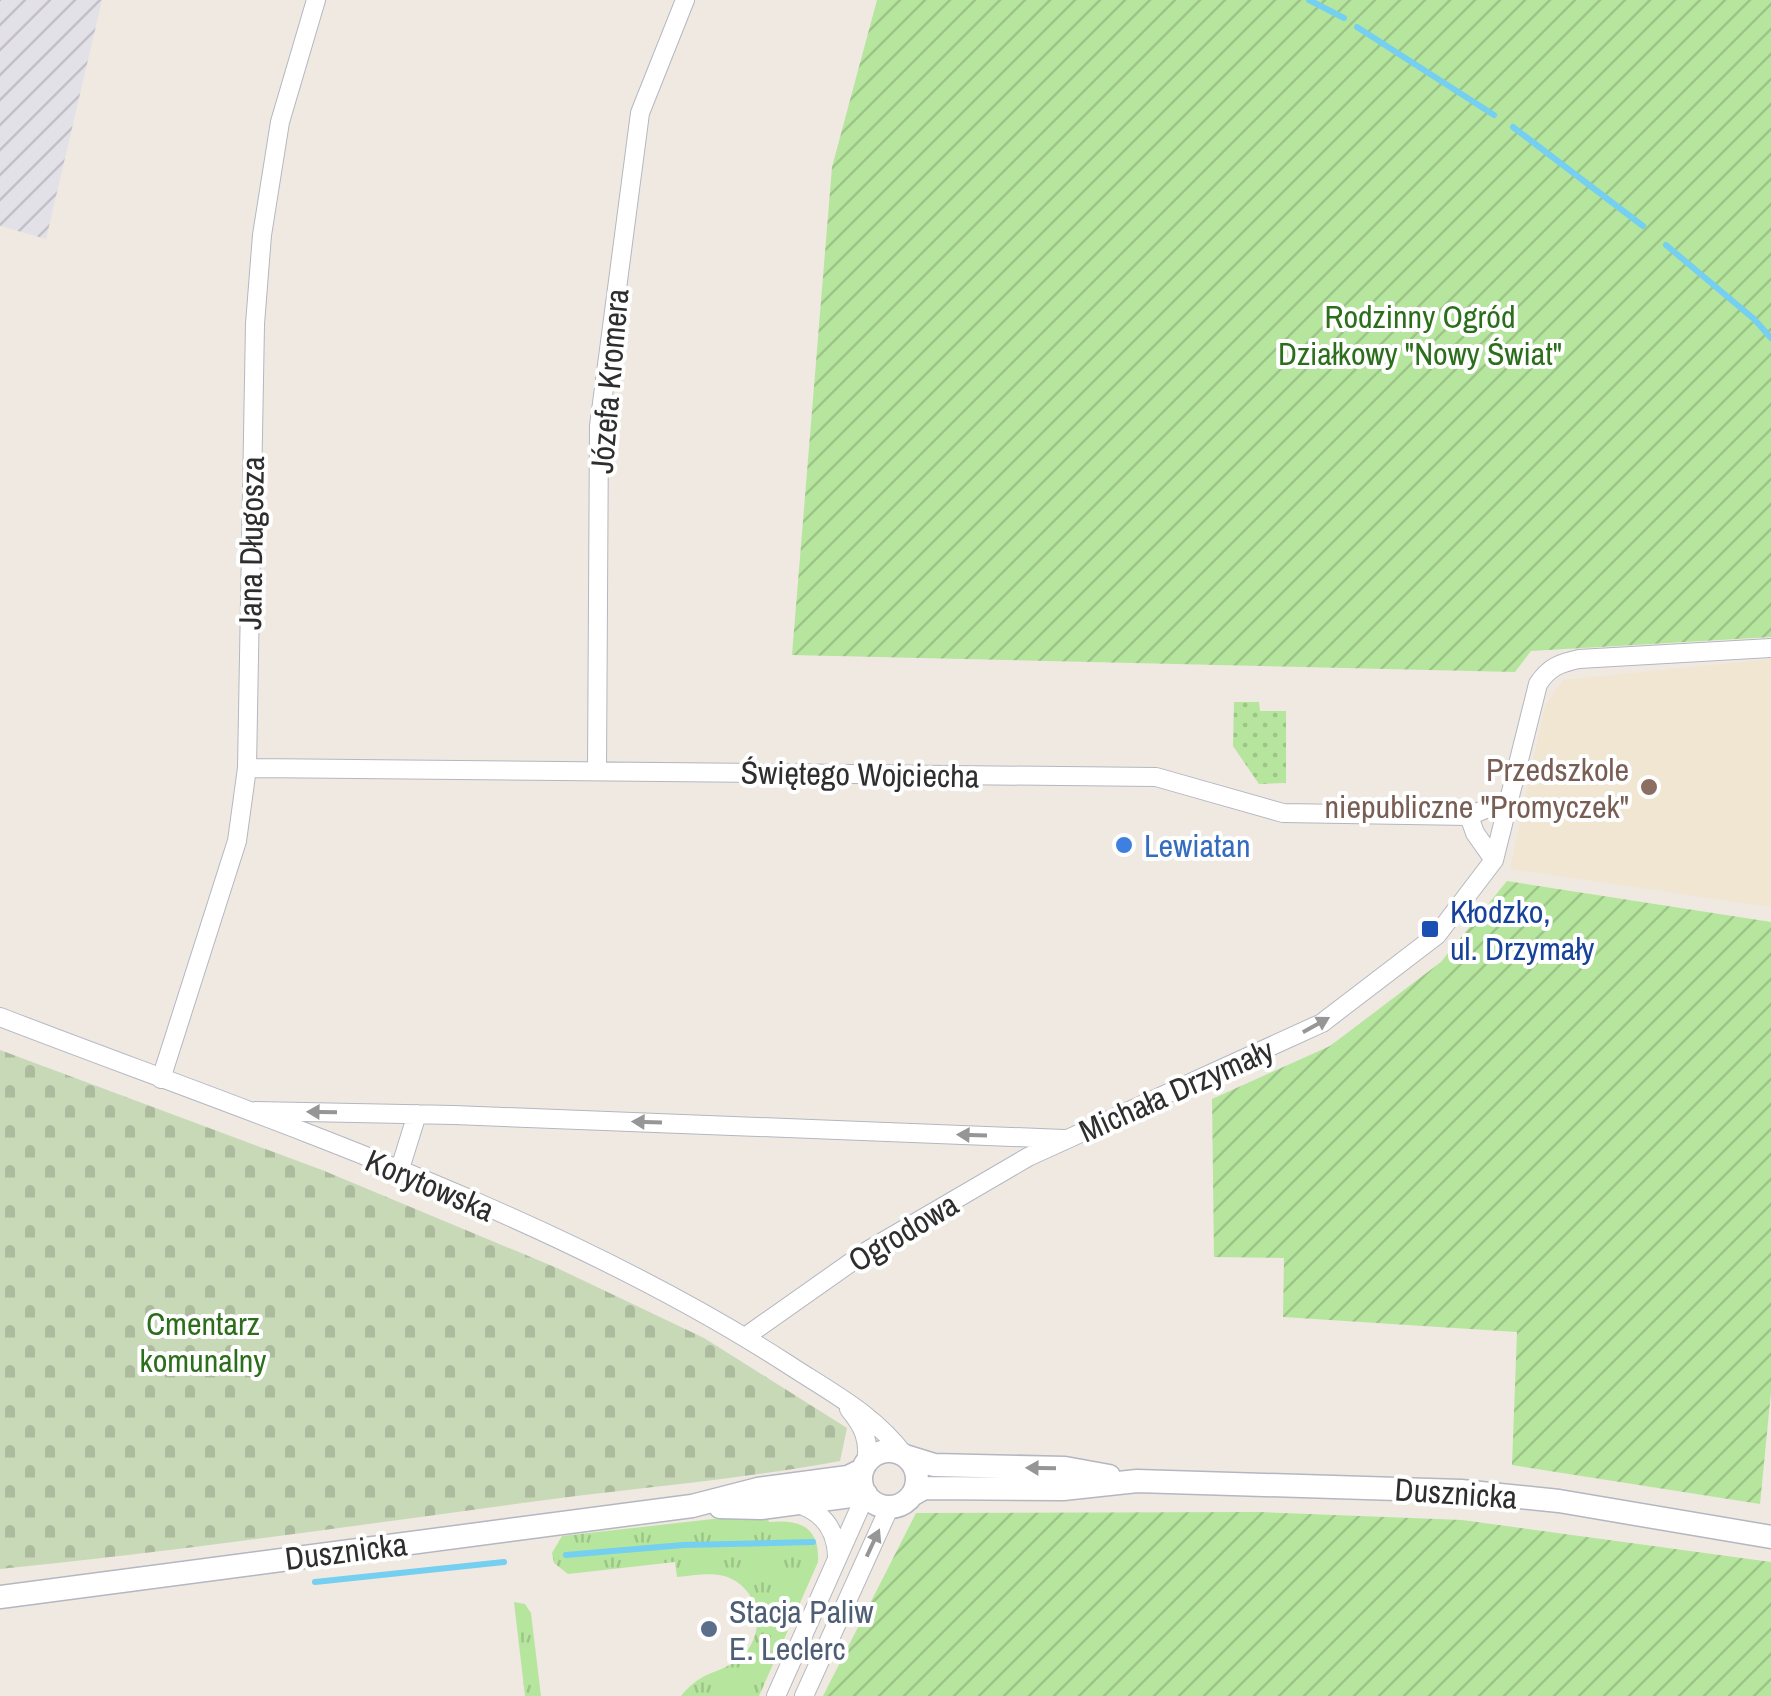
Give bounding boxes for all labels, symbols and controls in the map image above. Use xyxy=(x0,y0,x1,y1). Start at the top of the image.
street label: Józefa Kromera xyxy=(580,286,639,475)
park label: Rodzinny Ogród Działkowy "Nowy Świat" xyxy=(1278,295,1562,375)
street label: Jana Długosza xyxy=(228,455,274,630)
place label: Przedszkole niepubliczne "Promyczek" xyxy=(1325,748,1629,828)
street label: Świętego Wojciecha xyxy=(740,750,980,798)
marker: Przedszkole niepubliczne "Promyczek" xyxy=(1638,776,1660,798)
place label: Lewiatan xyxy=(1144,824,1251,867)
marker: Lewiatan xyxy=(1113,834,1135,856)
place label: Kłodzko, ul. Drzymały xyxy=(1450,890,1594,970)
marker: Kłodzko, ul. Drzymały xyxy=(1419,918,1441,940)
one-way arrow xyxy=(1302,1016,1330,1034)
street label: Michała Drzymały xyxy=(1072,1028,1280,1152)
one-way arrow xyxy=(306,1104,338,1120)
one-way arrow xyxy=(630,1114,662,1130)
one-way arrow xyxy=(955,1127,987,1143)
street label: Korytowska xyxy=(359,1139,501,1231)
street label: Ogrodowa xyxy=(840,1182,966,1282)
park label: Cmentarz komunalny xyxy=(140,1302,266,1382)
one-way arrow xyxy=(1025,1459,1057,1475)
street label: Dusznicka xyxy=(1393,1467,1519,1519)
street label: Dusznicka xyxy=(283,1522,410,1580)
one-way arrow xyxy=(864,1528,881,1557)
place label: Stacja Paliw E. Leclerc xyxy=(729,1590,873,1670)
marker: Stacja Paliw E. Leclerc xyxy=(698,1618,720,1640)

